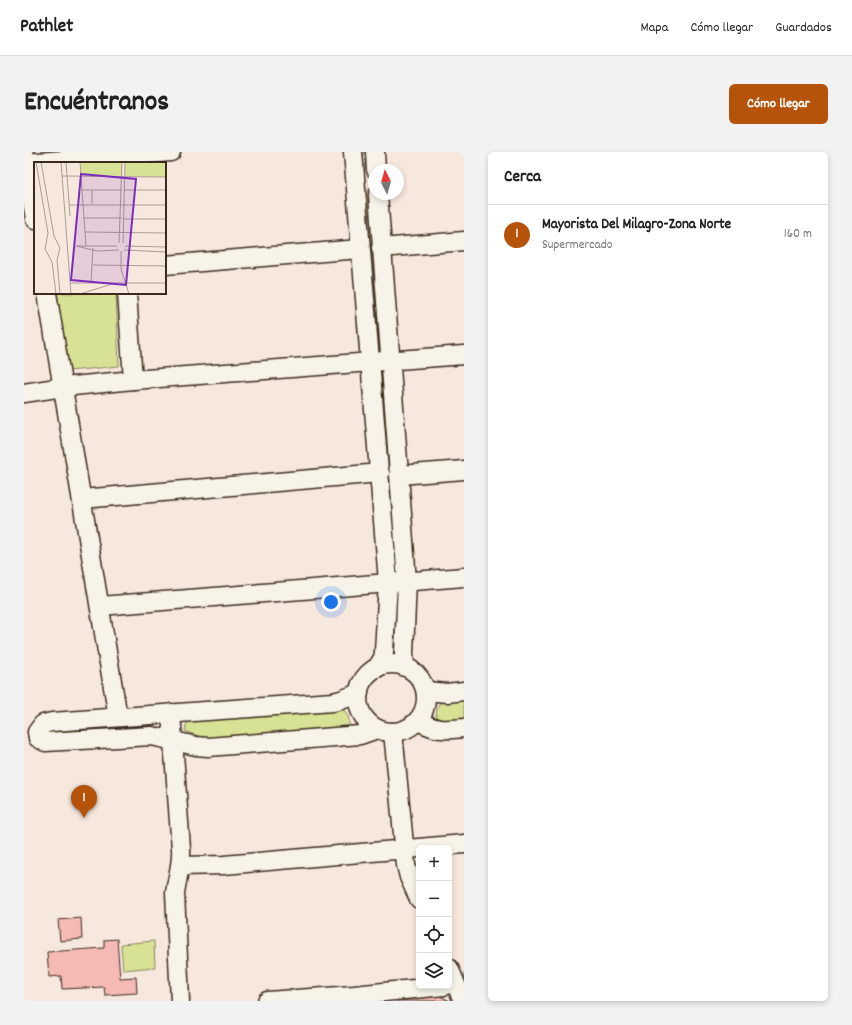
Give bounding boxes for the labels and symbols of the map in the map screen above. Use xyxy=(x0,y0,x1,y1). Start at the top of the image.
inset map xyxy=(34,162,166,294)
north arrow xyxy=(368,164,404,200)
your location xyxy=(321,592,341,612)
pin: 1 xyxy=(71,785,97,818)

